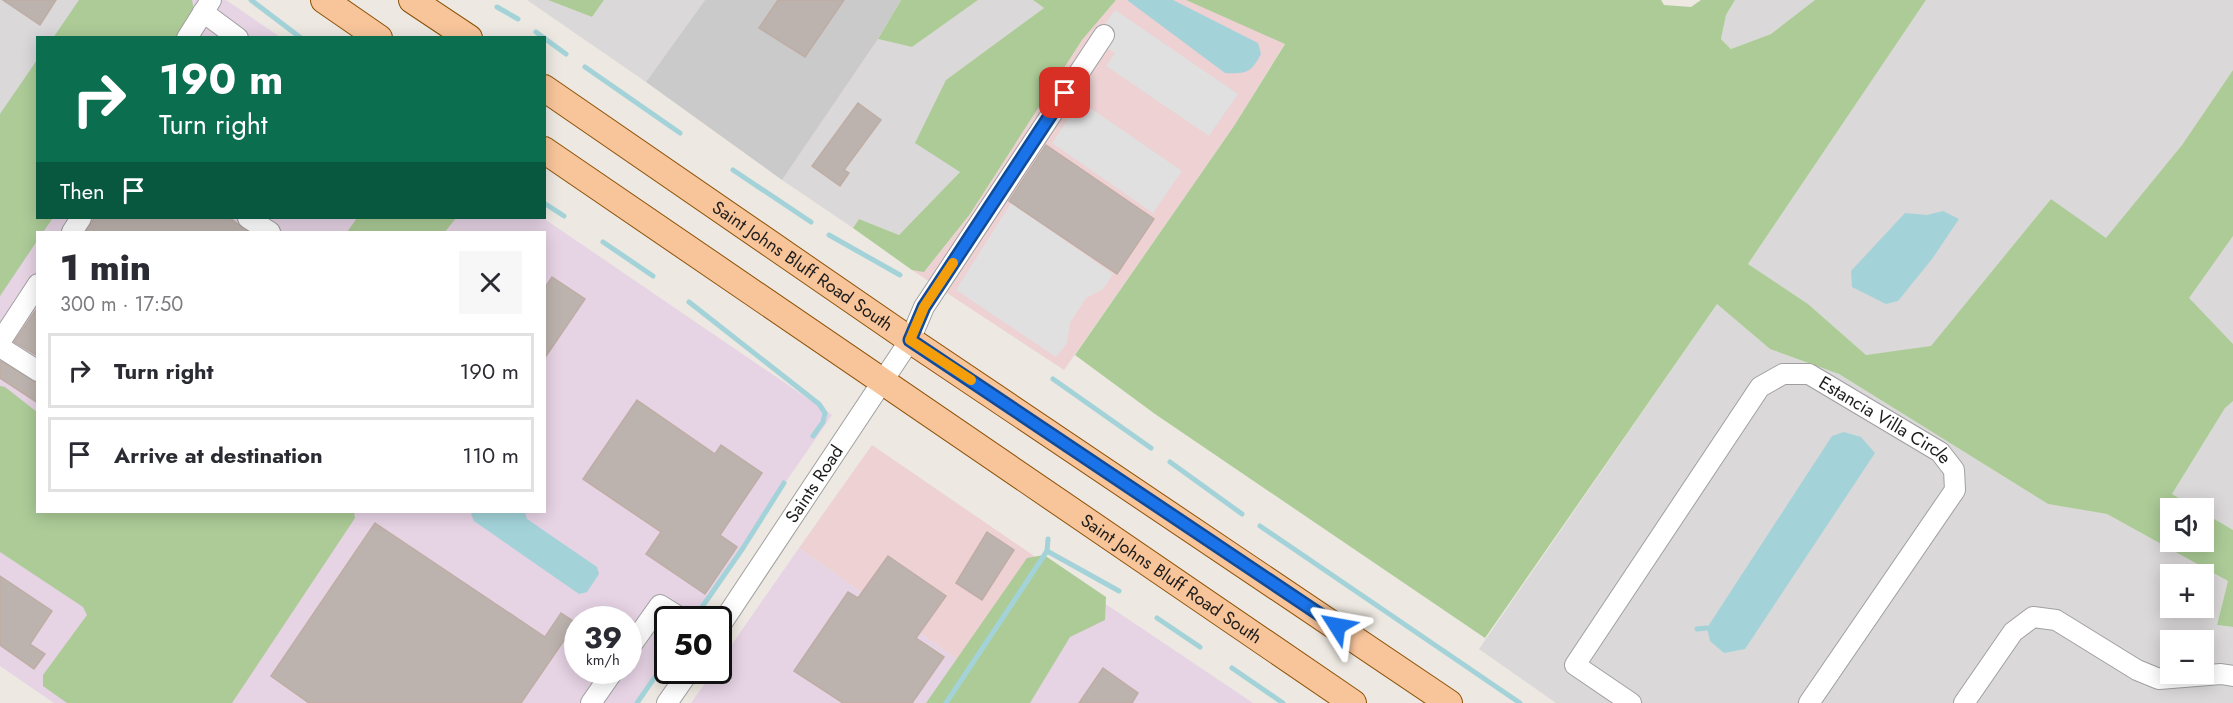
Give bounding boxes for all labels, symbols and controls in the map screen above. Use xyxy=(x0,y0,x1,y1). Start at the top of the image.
text: 190 m xyxy=(159,49,283,110)
icon: right xyxy=(60,60,138,138)
pin xyxy=(1039,67,1090,118)
icon: arrive xyxy=(1048,76,1081,109)
text: Turn right xyxy=(159,105,267,144)
icon: arrive xyxy=(117,174,150,207)
text: Then xyxy=(60,175,105,207)
street label: Saint Johns Bluff Road South xyxy=(707,194,898,338)
text: 1 min xyxy=(60,241,151,293)
button: close xyxy=(459,251,522,314)
text: 300 m · 17:50 xyxy=(60,290,183,319)
icon: right xyxy=(63,354,96,387)
text: Turn right xyxy=(114,355,214,387)
text: 190 m xyxy=(459,355,519,387)
street label: Estancia Villa Circle xyxy=(1814,370,1958,469)
icon: arrive xyxy=(63,438,96,471)
text: Arrive at destination xyxy=(114,439,323,471)
text: 110 m xyxy=(462,439,519,471)
street label: Saints Road xyxy=(779,440,850,528)
map controls xyxy=(2160,498,2214,684)
button: sound xyxy=(2160,498,2214,552)
street label: Saint Johns Bluff Road South xyxy=(1075,508,1267,650)
button: + xyxy=(2160,564,2214,618)
position arrow xyxy=(1305,594,1369,658)
speed limit sign: 50 xyxy=(654,606,732,684)
text: 39 xyxy=(584,616,622,659)
button: − xyxy=(2160,630,2214,684)
text: km/h xyxy=(586,649,620,671)

